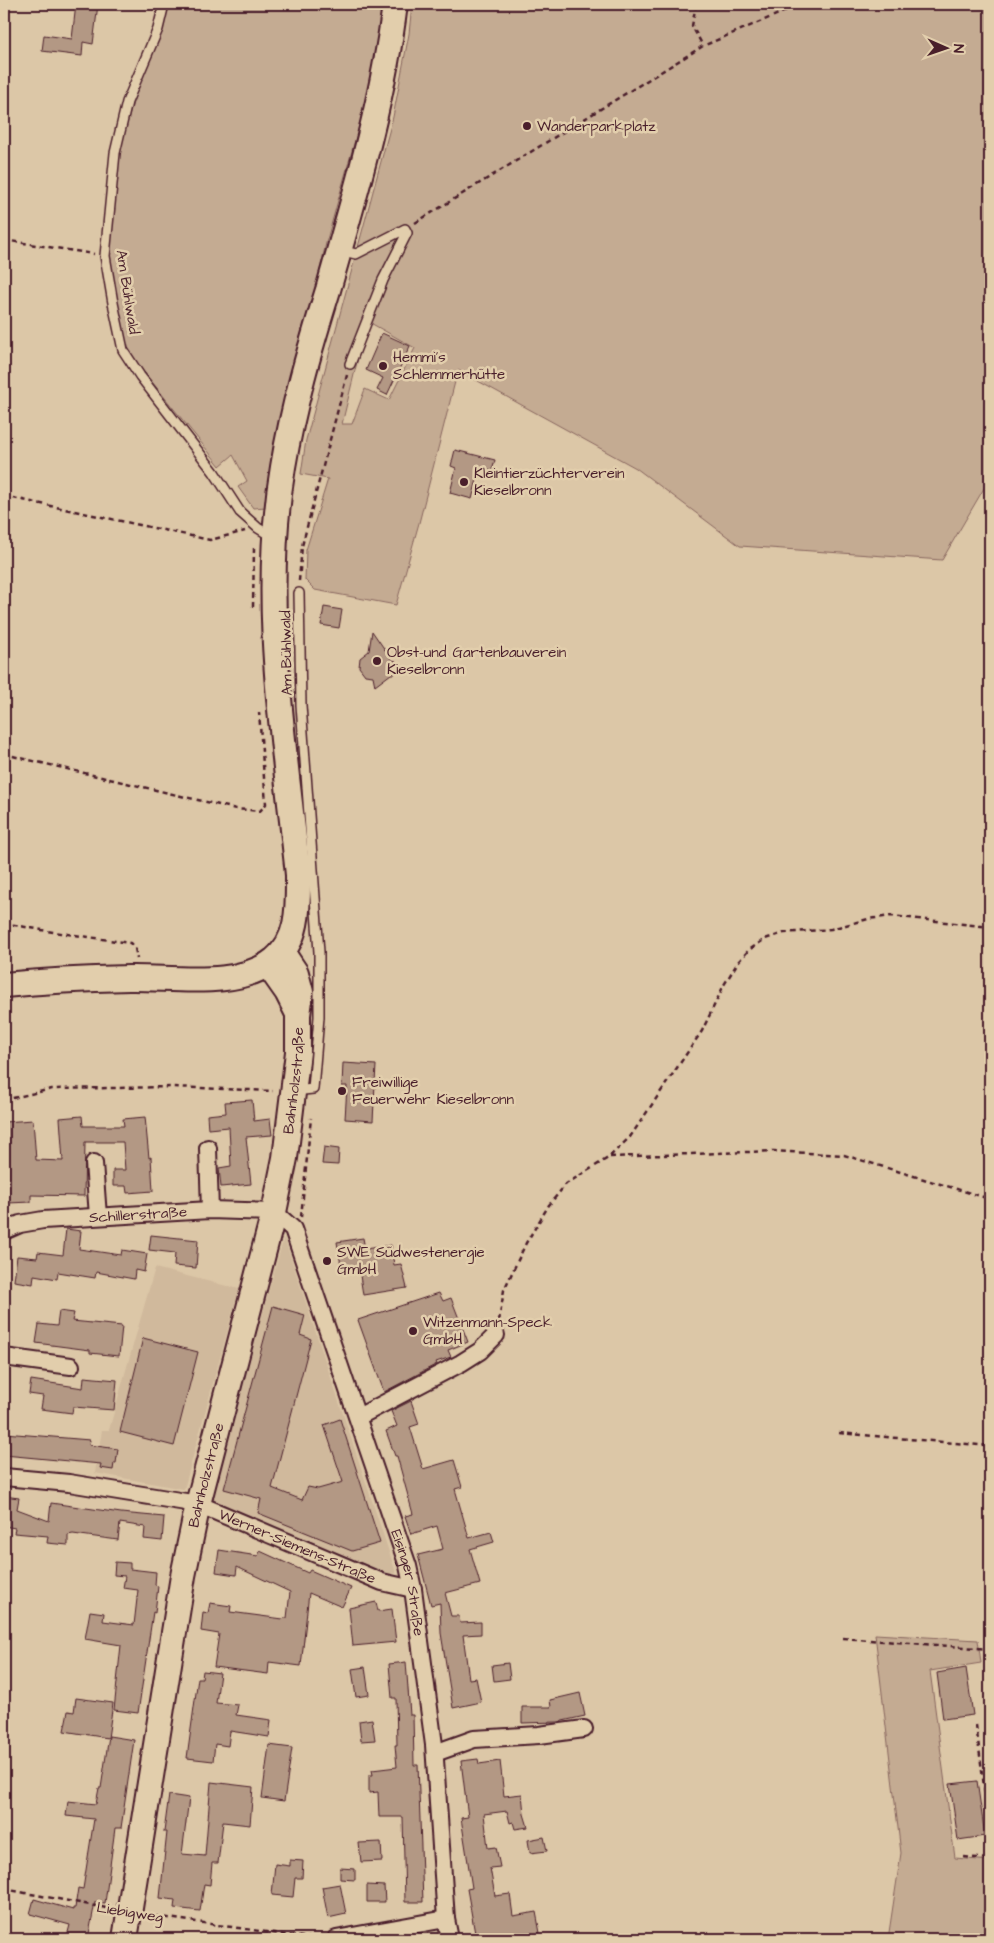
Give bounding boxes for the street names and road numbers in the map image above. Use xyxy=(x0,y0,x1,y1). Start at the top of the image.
street label: Am Bühlwald xyxy=(110,248,145,336)
street label: Am Bühlwald xyxy=(275,610,298,696)
street label: Bahnholzstraße xyxy=(278,1027,309,1135)
street label: Schillerstraße xyxy=(88,1201,188,1228)
street label: Bahnholzstraße xyxy=(183,1421,230,1530)
street label: Werner-Siemens-Straße xyxy=(215,1504,379,1589)
street label: Eisinger Straße xyxy=(385,1527,429,1637)
street label: Liebigweg xyxy=(95,1897,165,1929)

